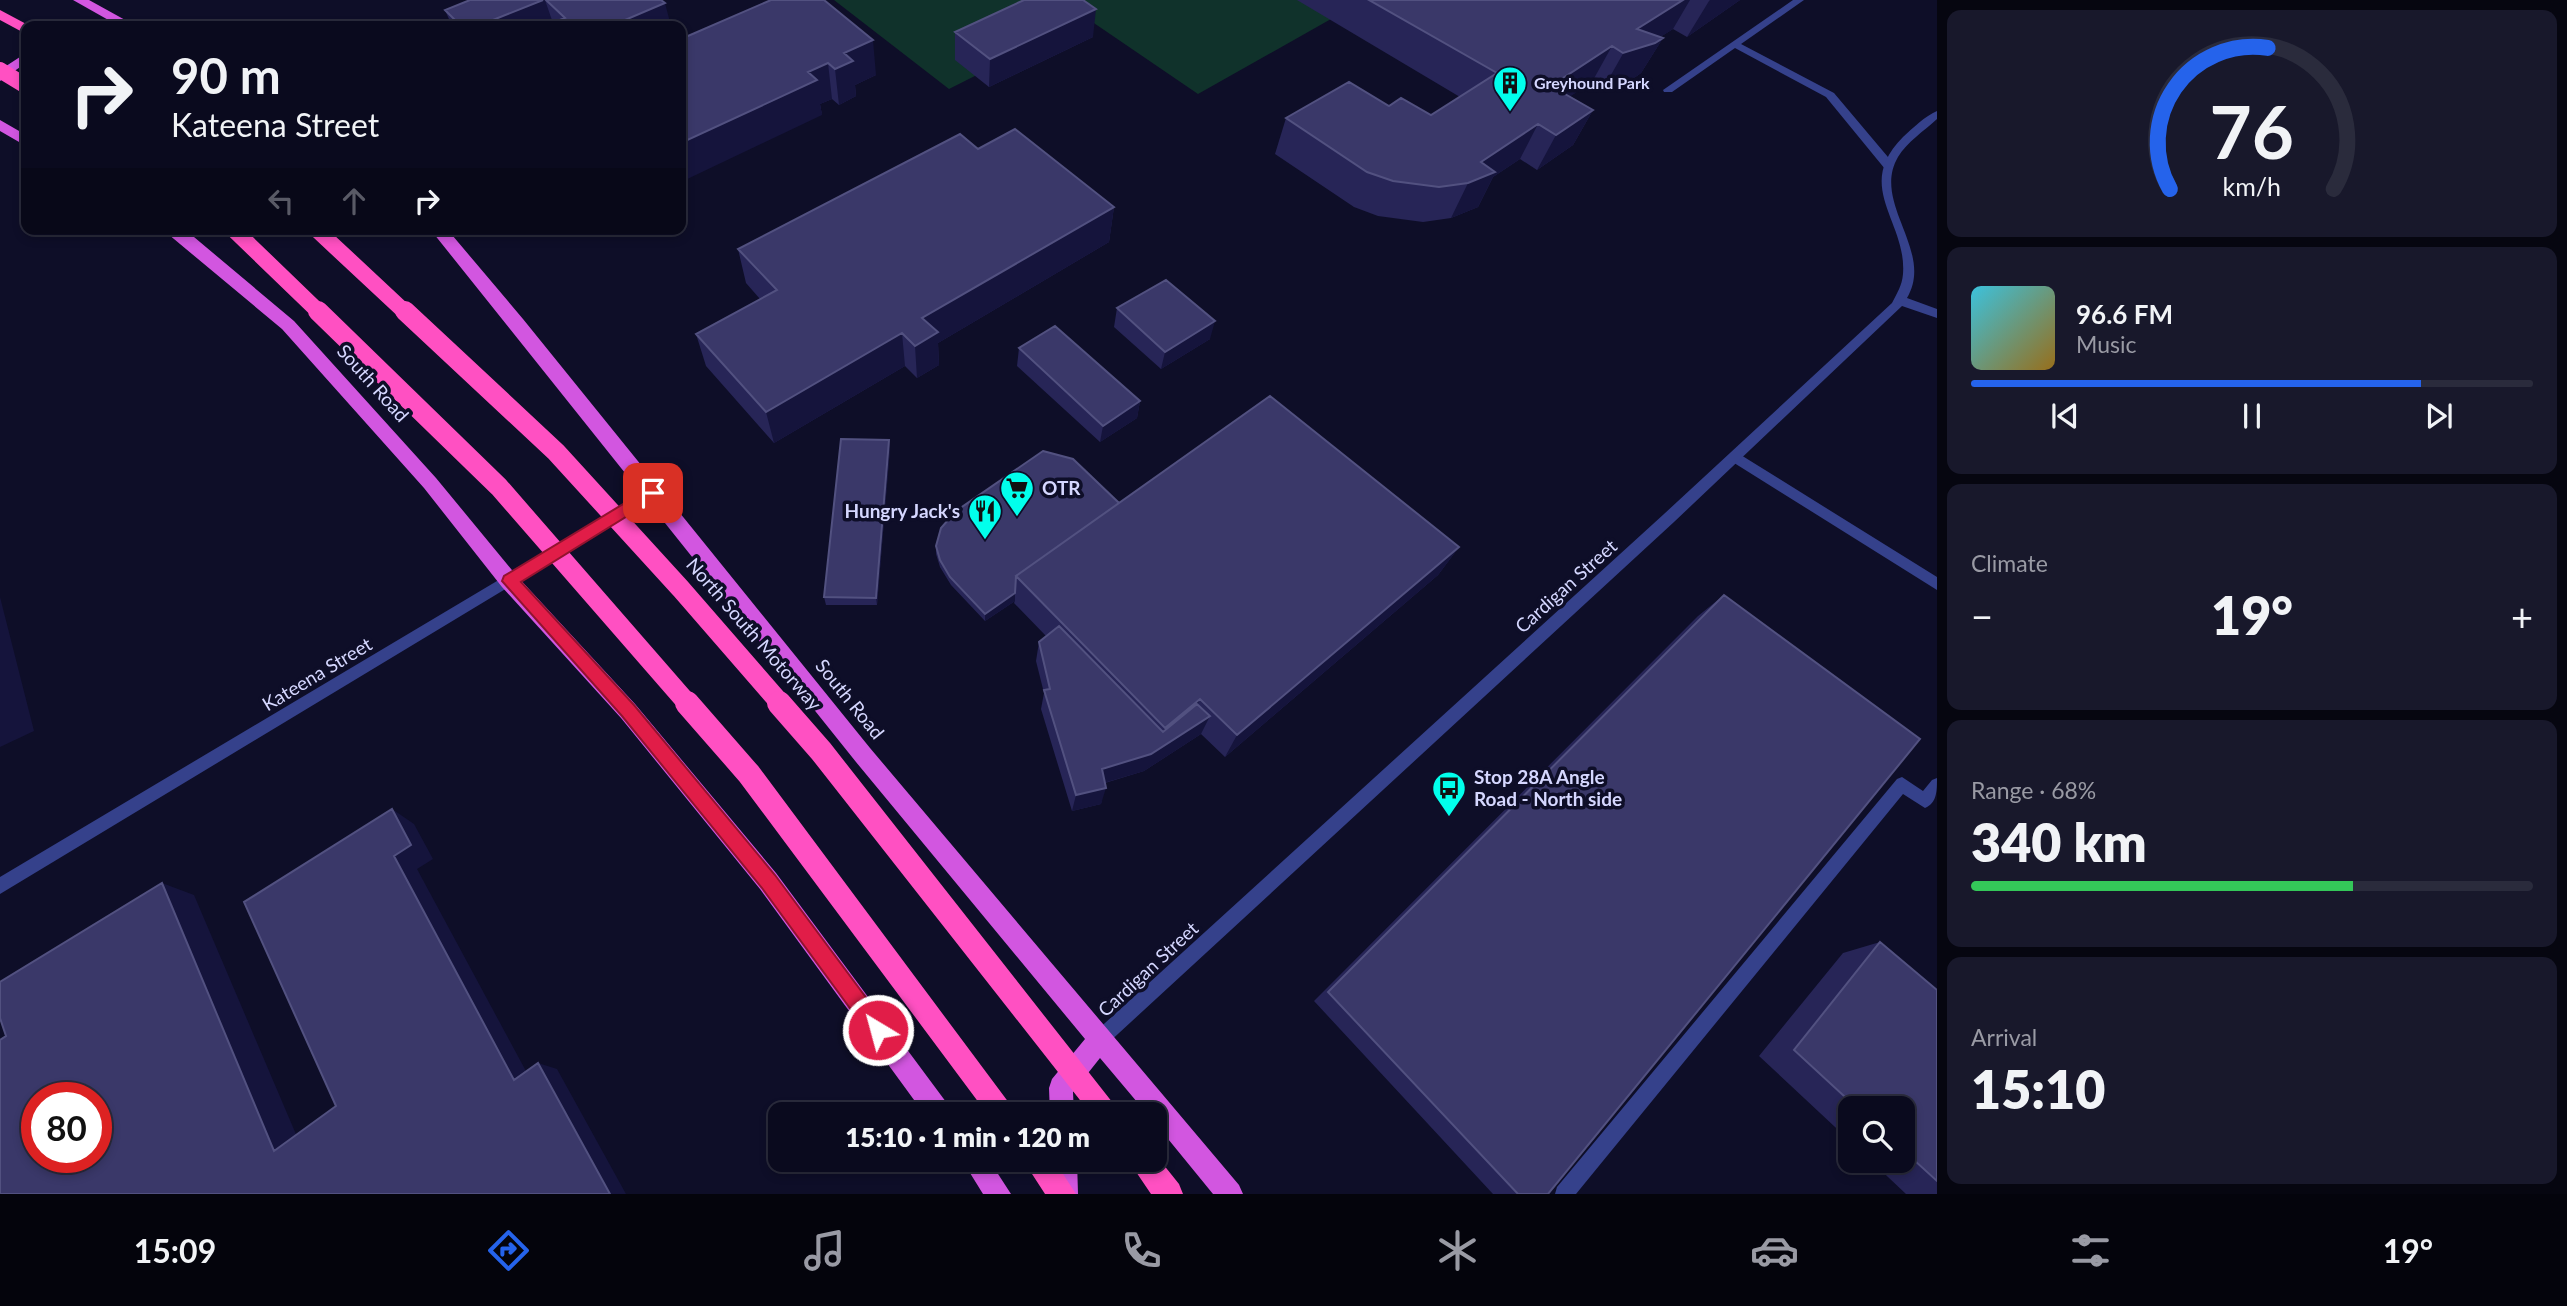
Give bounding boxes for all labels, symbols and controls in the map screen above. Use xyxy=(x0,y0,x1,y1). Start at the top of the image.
text: 90 m xyxy=(171,46,281,104)
icon: right xyxy=(56,49,147,140)
building icon: Greyhound Park xyxy=(1491,64,1529,113)
place label: Greyhound Park xyxy=(1534,73,1650,92)
text: 76 xyxy=(2210,88,2294,176)
text: Kateena Street xyxy=(171,105,379,144)
text: km/h xyxy=(2223,171,2281,201)
icon: left xyxy=(262,182,300,220)
icon: ahead xyxy=(335,182,373,220)
icon: right xyxy=(408,182,446,220)
text: 96.6 FM xyxy=(2076,298,2173,330)
text: Music xyxy=(2076,330,2136,358)
street label: South Road xyxy=(333,339,414,426)
icon: previous xyxy=(2046,397,2084,435)
icon: pause xyxy=(2233,397,2271,435)
icon: next xyxy=(2420,397,2458,435)
pin xyxy=(623,463,683,523)
supermarket icon: OTR xyxy=(998,469,1036,518)
icon: arrive xyxy=(634,474,672,512)
place label: OTR xyxy=(1042,476,1081,499)
restaurant icon: Hungry Jack's xyxy=(966,492,1004,541)
place label: Hungry Jack's xyxy=(844,499,960,522)
street label: Cardigan Street xyxy=(1510,534,1621,637)
text: Climate xyxy=(1971,549,2048,577)
street label: North South Motorway xyxy=(682,553,827,715)
text: 19° xyxy=(2211,584,2293,646)
text: − xyxy=(1971,593,1993,639)
text: + xyxy=(2511,593,2533,639)
street label: Kateena Street xyxy=(258,632,376,715)
street label: South Road xyxy=(811,654,890,743)
place label: Stop 28A Angle Road - North side xyxy=(1474,765,1622,810)
bus stop icon: Stop 28A Angle Road - North side xyxy=(1430,769,1468,818)
text: Range · 68% xyxy=(1971,776,2096,804)
text: 340 km xyxy=(1971,811,2147,873)
street label: Cardigan Street xyxy=(1093,916,1203,1021)
position arrow xyxy=(841,993,915,1067)
text: Arrival xyxy=(1971,1023,2037,1051)
text: 15:10 xyxy=(1971,1058,2105,1120)
speed limit sign: 80 xyxy=(21,1082,112,1173)
map controls xyxy=(1838,1096,1915,1173)
button: search xyxy=(1838,1096,1915,1173)
text: 15:10 · 1 min · 120 m xyxy=(845,1121,1090,1153)
icon: directions xyxy=(484,1226,533,1275)
icon: music xyxy=(800,1226,849,1275)
icon: phone xyxy=(1117,1226,1166,1275)
icon: climate xyxy=(1433,1226,1482,1275)
icon: car xyxy=(1750,1226,1799,1275)
icon: filters xyxy=(2066,1226,2115,1275)
text: 15:09 xyxy=(134,1231,216,1270)
text: 19° xyxy=(2383,1231,2433,1270)

